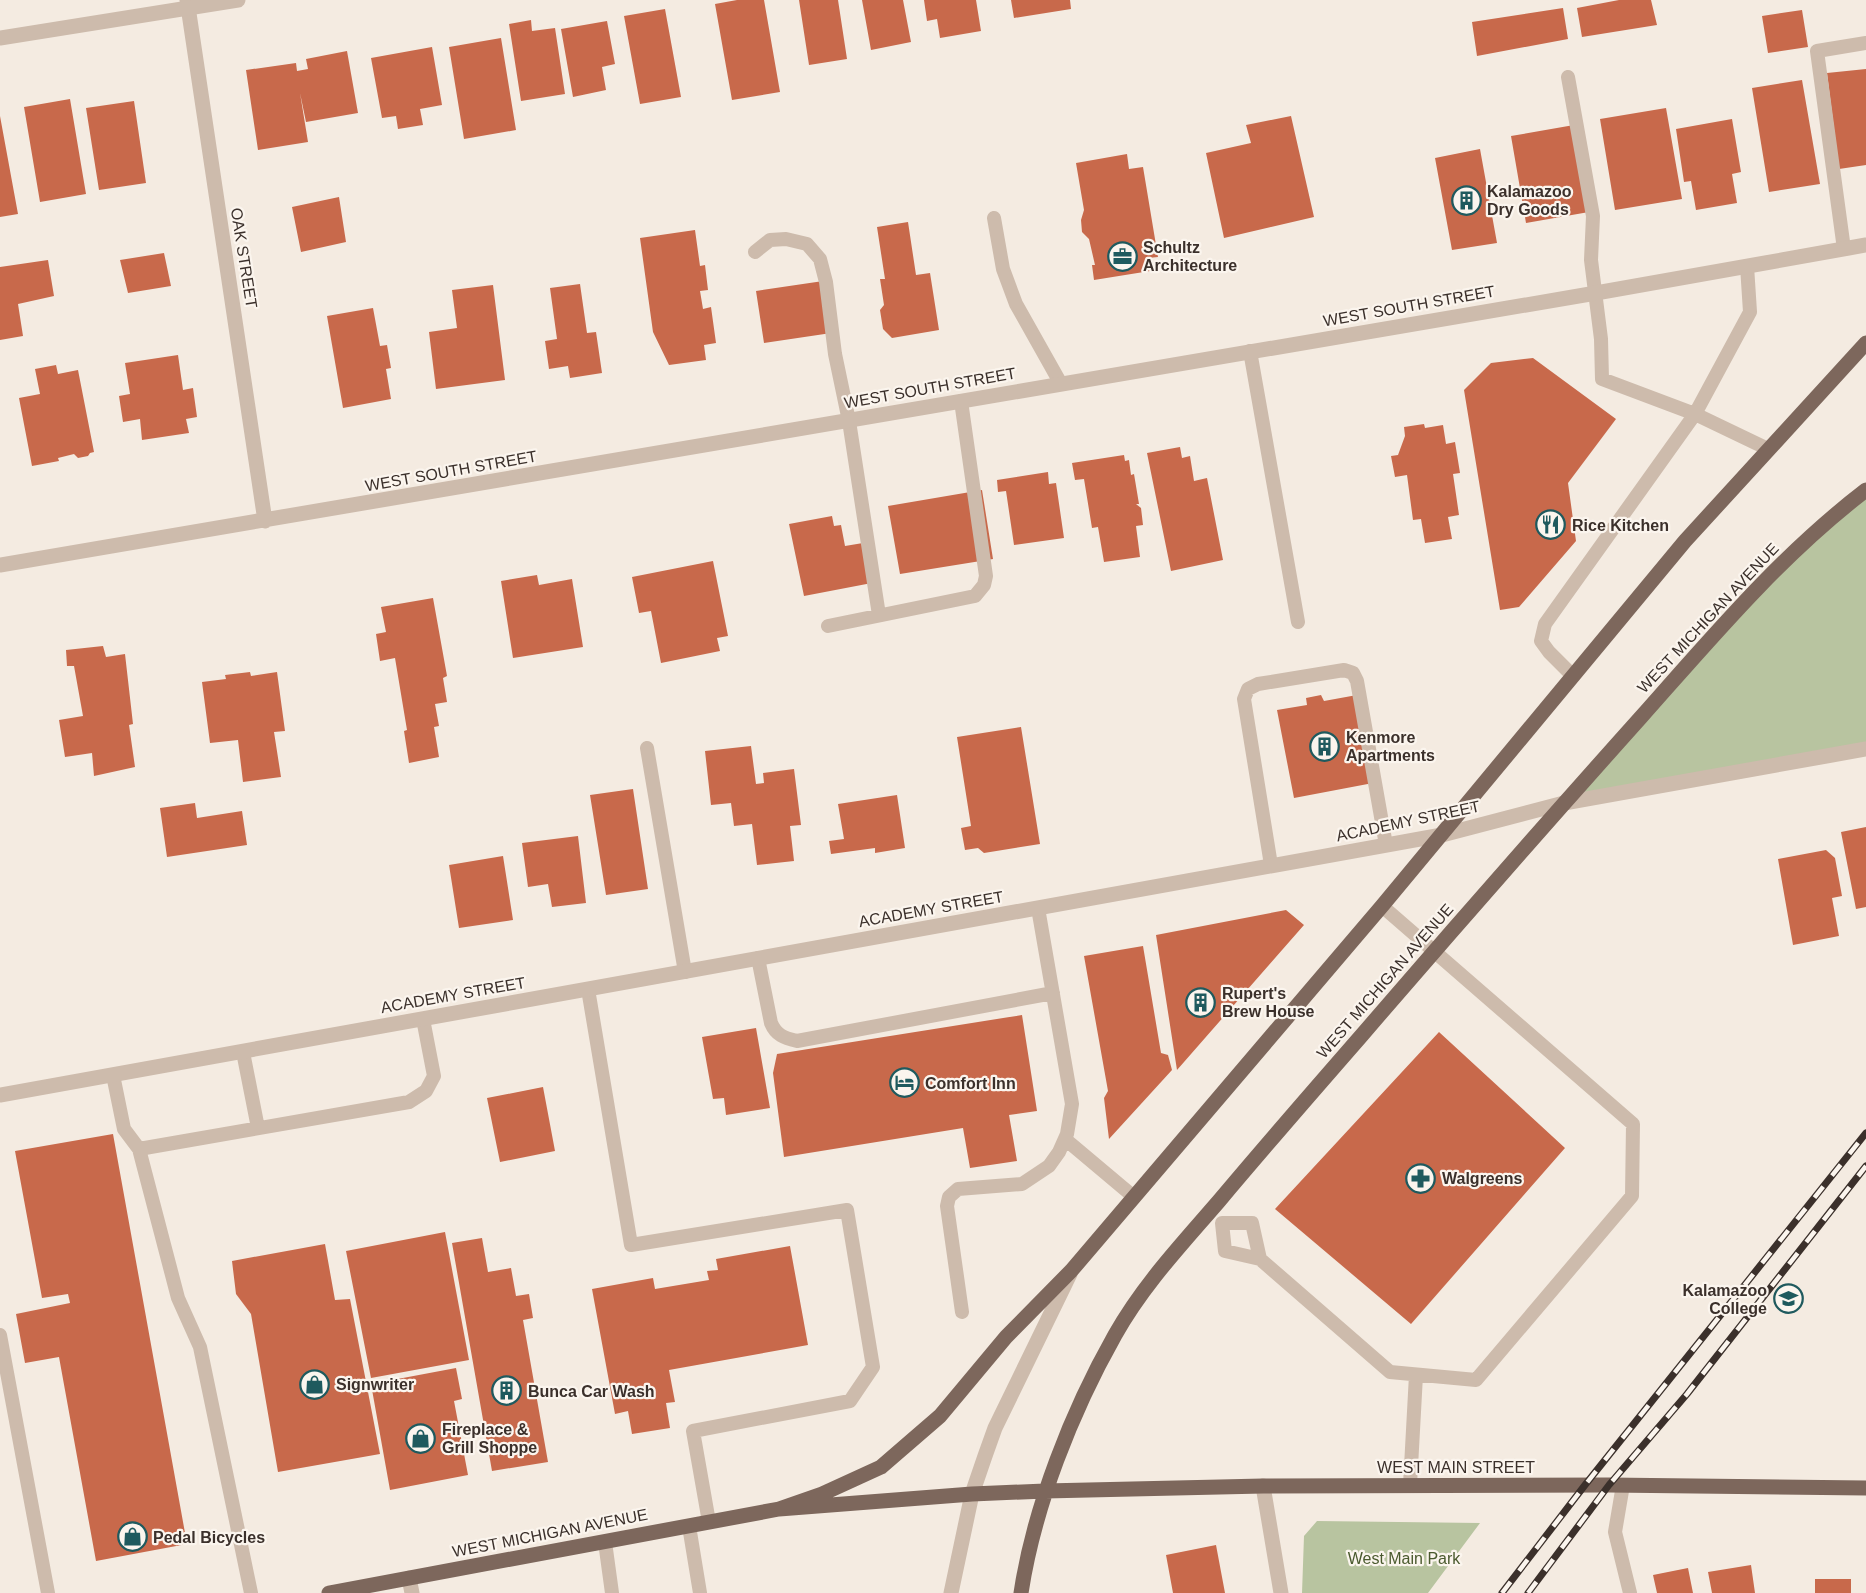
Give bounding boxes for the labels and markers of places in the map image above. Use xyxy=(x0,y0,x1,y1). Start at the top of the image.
place label: Kalamazoo Dry Goods xyxy=(1487,183,1572,218)
building icon: Kalamazoo Dry Goods xyxy=(1450,184,1482,216)
place label: Schultz Architecture xyxy=(1143,239,1237,274)
office icon: Schultz Architecture xyxy=(1106,240,1138,272)
restaurant icon: Rice Kitchen xyxy=(1535,509,1567,541)
place label: Rice Kitchen xyxy=(1572,517,1669,534)
place label: Kenmore Apartments xyxy=(1346,729,1435,764)
building icon: Kenmore Apartments xyxy=(1309,730,1341,762)
place label: Rupert's Brew House xyxy=(1222,985,1315,1020)
building icon: Rupert's Brew House xyxy=(1185,986,1217,1018)
hotel icon: Comfort Inn xyxy=(888,1067,920,1099)
place label: Comfort Inn xyxy=(925,1075,1016,1092)
pharmacy icon: Walgreens xyxy=(1405,1162,1437,1194)
place label: Walgreens xyxy=(1442,1170,1522,1187)
place label: Kalamazoo College xyxy=(1683,1282,1767,1317)
school or university icon: Kalamazoo College xyxy=(1772,1283,1804,1315)
shop icon: Signwriter xyxy=(299,1368,331,1400)
building icon: Bunca Car Wash xyxy=(491,1375,523,1407)
place label: Signwriter xyxy=(336,1376,414,1393)
place label: Bunca Car Wash xyxy=(528,1383,655,1400)
place label: Fireplace & Grill Shoppe xyxy=(442,1421,537,1456)
shop icon: Fireplace & Grill Shoppe xyxy=(405,1422,437,1454)
shop icon: Pedal Bicycles xyxy=(116,1521,148,1553)
place label: Pedal Bicycles xyxy=(153,1529,265,1546)

